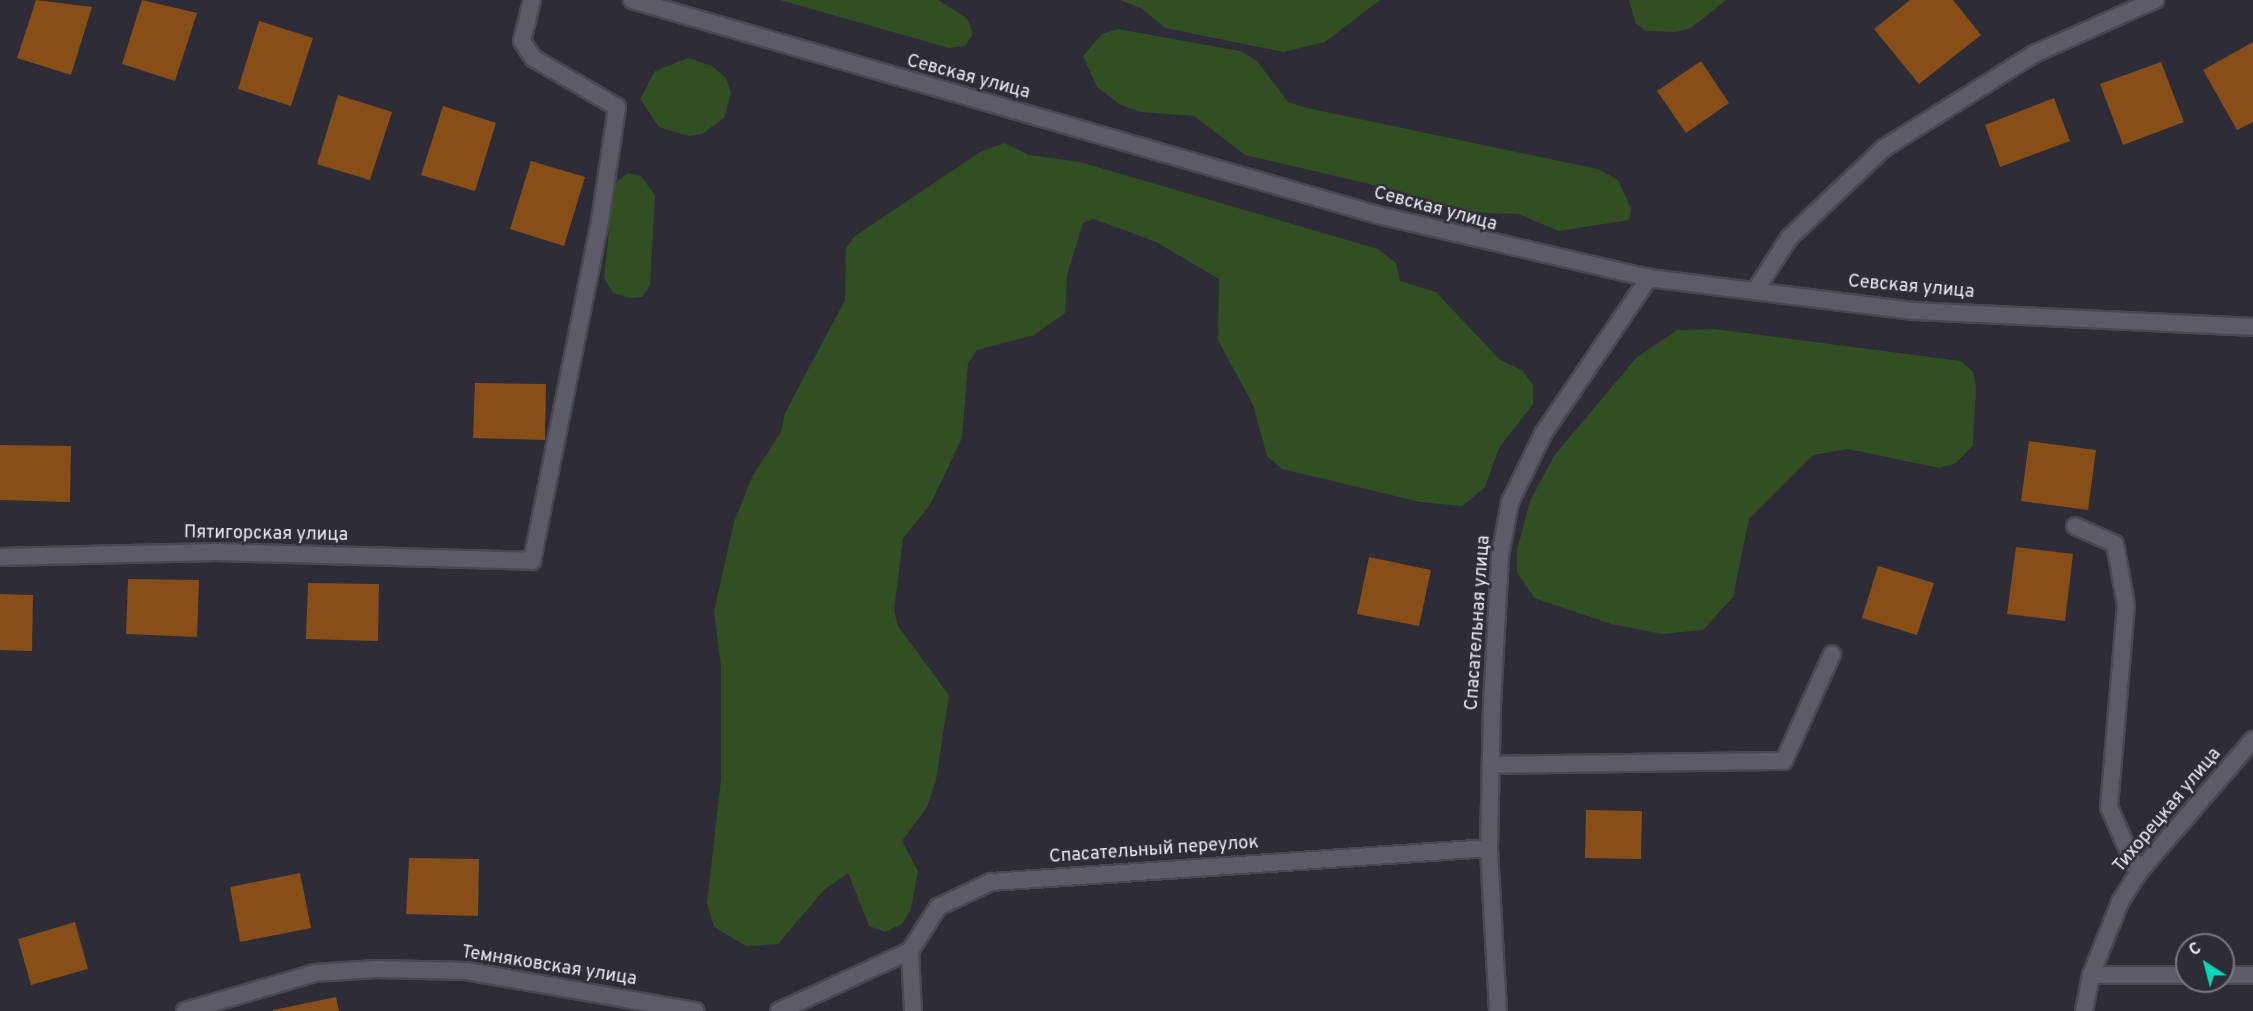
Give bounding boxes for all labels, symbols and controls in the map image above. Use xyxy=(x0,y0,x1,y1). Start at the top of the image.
street label: Севская улица xyxy=(904,51,1032,105)
street label: Севская улица xyxy=(1371,183,1499,237)
street label: Севская улица xyxy=(1847,272,1975,304)
street label: Пятигорская улица xyxy=(184,523,348,547)
street label: Спасательная улица xyxy=(1462,535,1496,711)
street label: Тихорецкая улица xyxy=(2110,744,2226,878)
street label: Спасательный переулок xyxy=(1049,833,1259,869)
north arrow xyxy=(2175,933,2235,993)
text: С xyxy=(2186,939,2206,961)
street label: Темняковская улица xyxy=(460,942,638,992)

